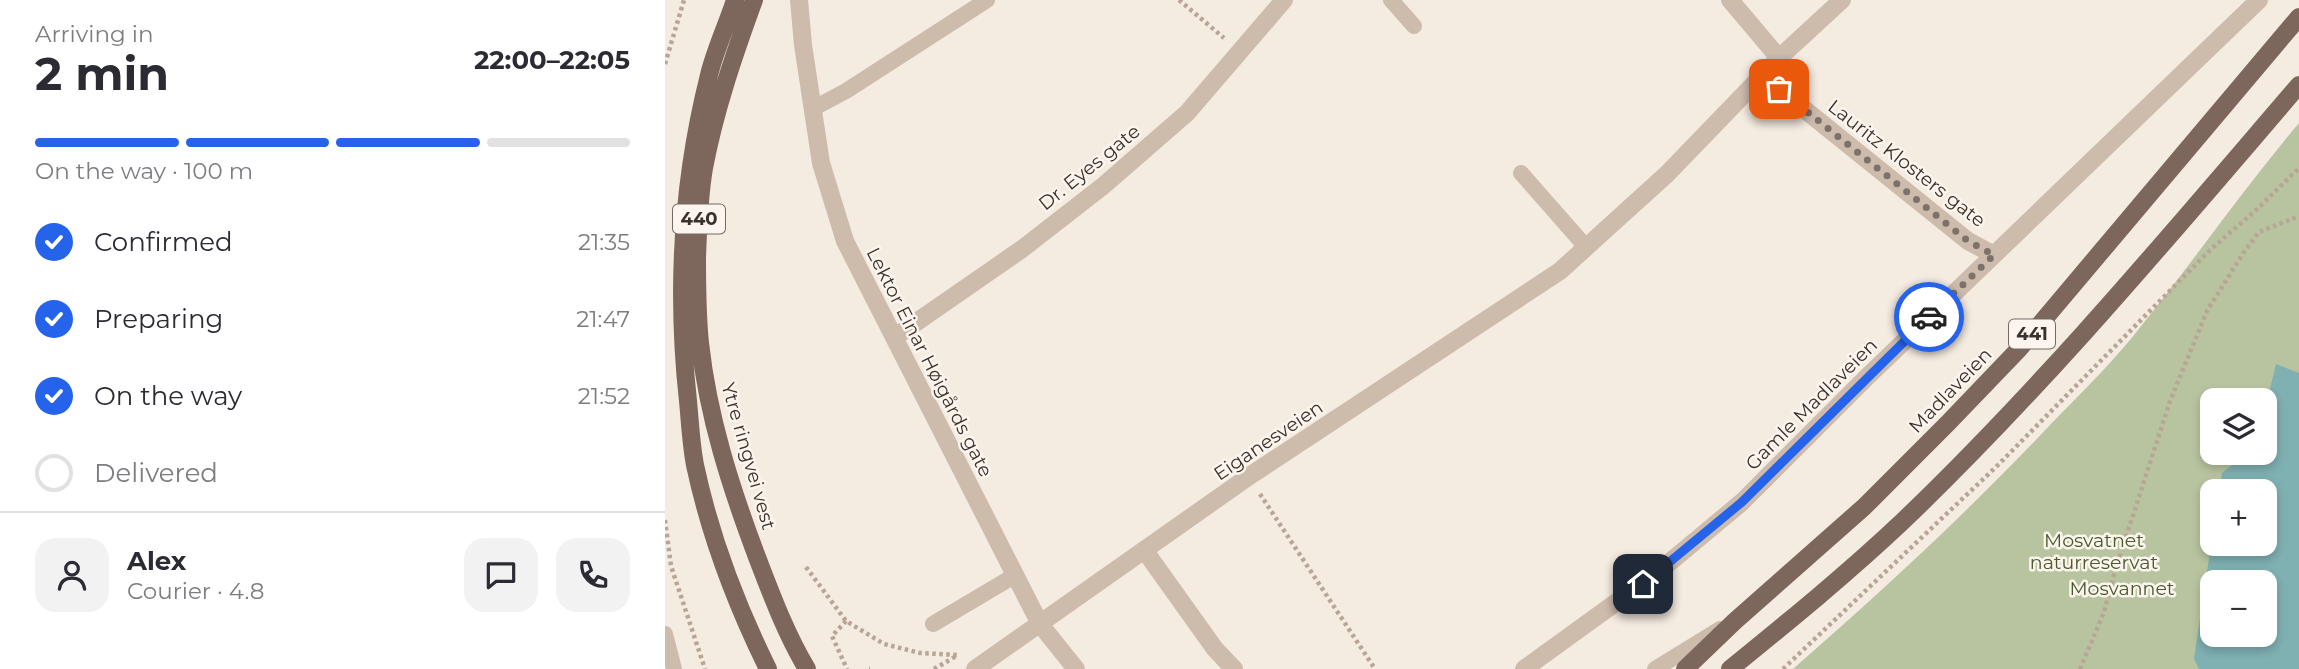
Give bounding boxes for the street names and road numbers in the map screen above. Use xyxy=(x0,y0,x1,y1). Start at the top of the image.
street label: Lauritz Klosters gate xyxy=(1823,95,1990,232)
street label: Dr. Eyes gate xyxy=(1034,120,1145,215)
road number: 440 xyxy=(673,204,725,233)
street label: Lektor Einar Høigårds gate xyxy=(862,244,998,481)
road number: 441 xyxy=(2009,320,2055,348)
street label: Gamle Madlaveien xyxy=(1741,334,1882,475)
street label: Madlaveien xyxy=(1904,343,1997,438)
street label: Ytre ringvei vest xyxy=(717,380,781,533)
street label: Eiganesveien xyxy=(1209,396,1327,485)

